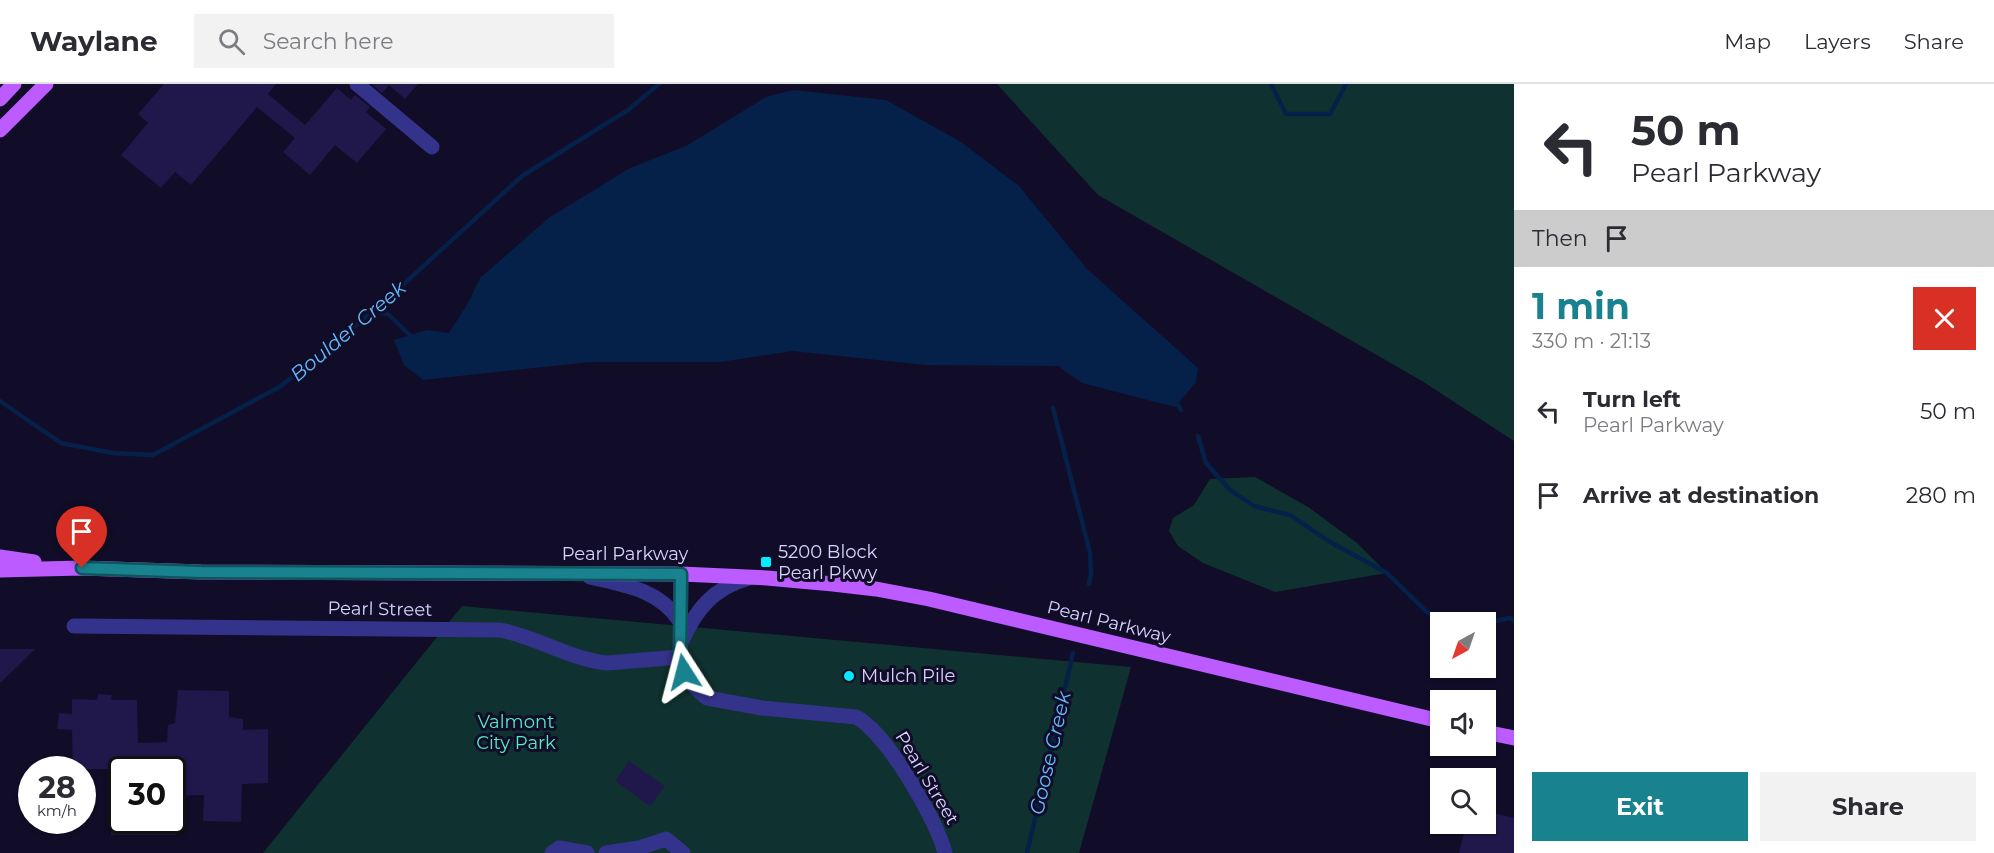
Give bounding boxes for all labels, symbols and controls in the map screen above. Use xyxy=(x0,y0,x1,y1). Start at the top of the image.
search box xyxy=(194,14,614,68)
text: Waylane xyxy=(30,24,158,58)
icon: search xyxy=(215,25,248,58)
text: Search here xyxy=(263,28,393,55)
text: Map xyxy=(1724,29,1771,54)
text: Layers xyxy=(1804,29,1871,54)
text: Share xyxy=(1904,29,1964,54)
text: 50 m xyxy=(1631,104,1740,156)
icon: left xyxy=(1532,108,1610,186)
text: Pearl Parkway xyxy=(1631,156,1821,189)
icon: arrive xyxy=(1600,222,1633,255)
text: Then xyxy=(1532,225,1588,252)
water label: Boulder Creek xyxy=(285,275,412,386)
text: 1 min xyxy=(1532,284,1630,328)
button: close xyxy=(1913,287,1976,350)
text: 330 m · 21:13 xyxy=(1532,329,1651,353)
text: Turn left xyxy=(1583,386,1681,413)
icon: left xyxy=(1532,395,1565,428)
text: 50 m xyxy=(1920,398,1976,425)
text: Pearl Parkway xyxy=(1583,413,1724,437)
icon: arrive xyxy=(1532,479,1565,512)
text: Arrive at destination xyxy=(1583,482,1819,509)
text: 280 m xyxy=(1906,482,1976,509)
pin xyxy=(56,506,107,568)
icon: arrive xyxy=(65,515,98,548)
place label: 5200 Block Pearl Pkwy xyxy=(778,541,878,584)
street label: Pearl Parkway xyxy=(562,543,689,565)
marker: 5200 Block Pearl Pkwy xyxy=(759,555,773,569)
street label: Pearl Parkway xyxy=(1045,596,1173,648)
street label: Pearl Street xyxy=(327,597,433,621)
north arrow xyxy=(1430,612,1496,678)
map controls xyxy=(1430,612,1496,834)
position arrow xyxy=(652,640,716,704)
place label: Mulch Pile xyxy=(861,665,956,687)
marker: Mulch Pile xyxy=(842,669,856,683)
water label: Goose Creek xyxy=(1024,688,1076,817)
button: sound xyxy=(1430,690,1496,756)
park label: Valmont City Park xyxy=(476,711,556,754)
street label: Pearl Street xyxy=(891,727,963,829)
speed limit sign: 30 xyxy=(108,756,186,834)
button: search xyxy=(1430,768,1496,834)
text: 28 xyxy=(38,769,76,806)
button: Exit xyxy=(1532,772,1748,841)
button: Share xyxy=(1760,772,1976,841)
text: km/h xyxy=(37,801,77,820)

